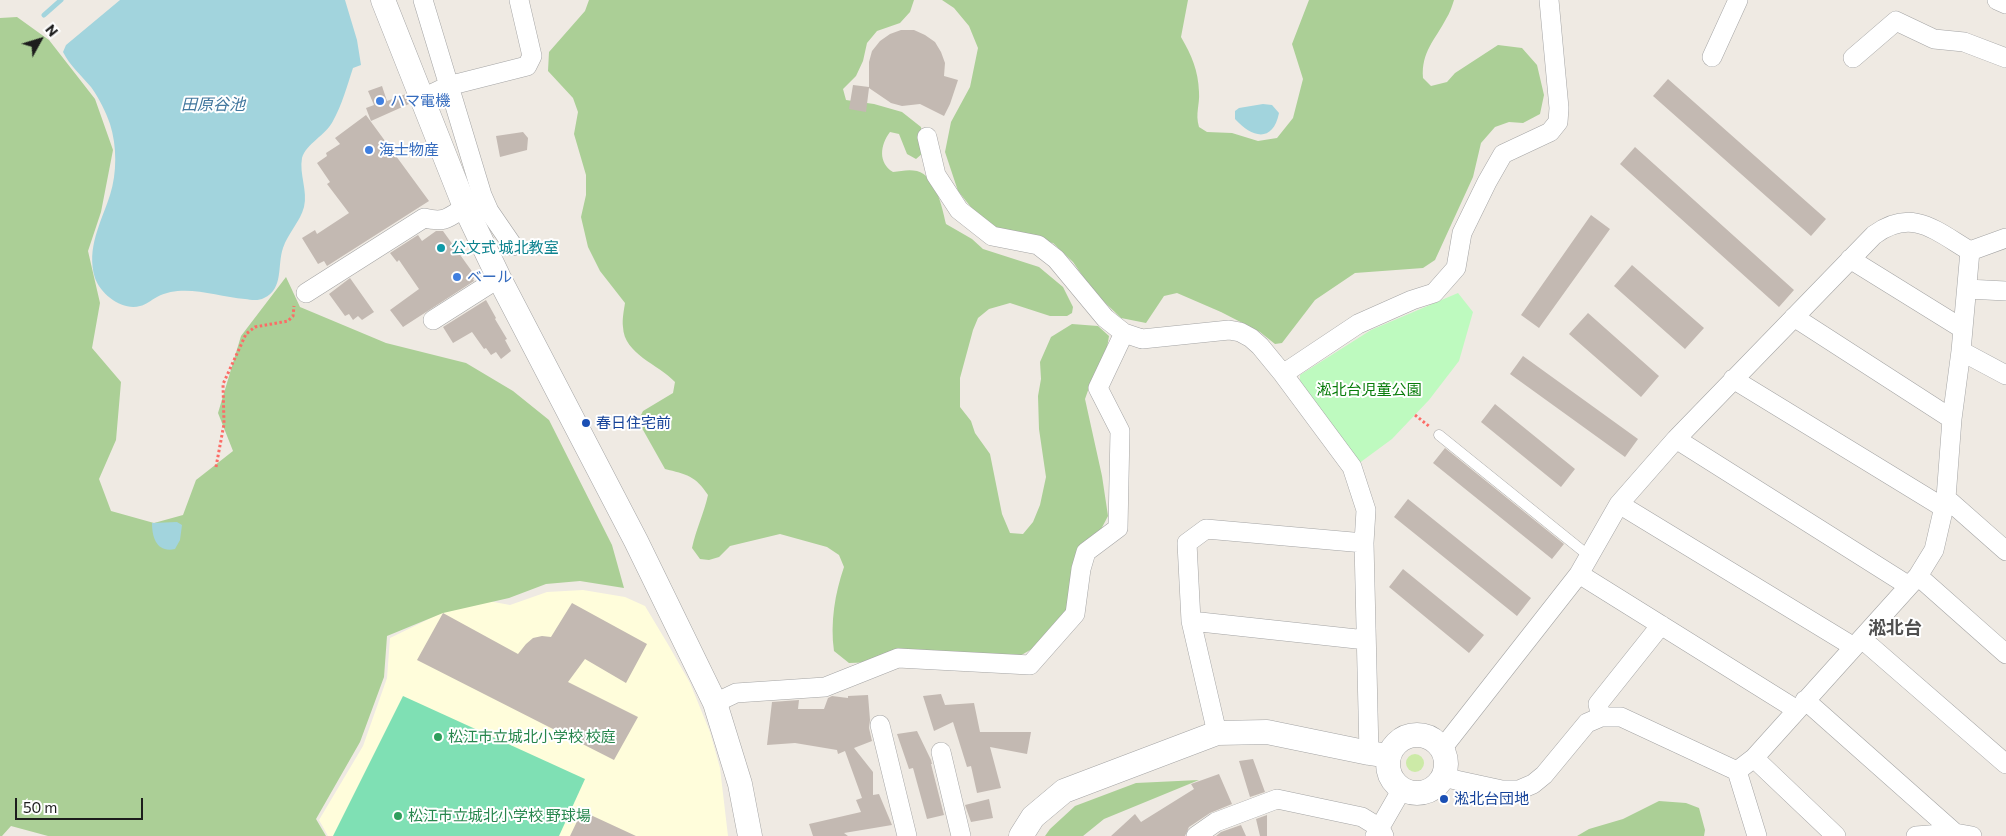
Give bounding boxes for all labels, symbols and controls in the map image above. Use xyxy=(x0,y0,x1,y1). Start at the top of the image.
north arrow xyxy=(15,15,65,65)
text: N xyxy=(42,21,62,40)
place label: ハマ電機 xyxy=(390,92,450,110)
water label: 田原谷池 xyxy=(181,95,245,115)
marker: ハマ電機 xyxy=(374,95,386,107)
place label: 海士物産 xyxy=(379,141,439,159)
marker: 海士物産 xyxy=(363,144,375,156)
place label: 公文式 城北教室 xyxy=(451,239,559,257)
marker: 公文式 城北教室 xyxy=(435,242,447,254)
place label: ベール xyxy=(467,268,512,286)
marker: ベール xyxy=(451,271,463,283)
park label: 淞北台児童公園 xyxy=(1317,381,1421,399)
place label: 春日住宅前 xyxy=(596,414,671,432)
marker: 春日住宅前 xyxy=(580,417,592,429)
district label: 淞北台 xyxy=(1868,617,1922,639)
place label: 松江市立城北小学校 校庭 xyxy=(448,728,616,746)
marker: 松江市立城北小学校 校庭 xyxy=(432,731,444,743)
scale bar xyxy=(18,788,145,820)
place label: 淞北台団地 xyxy=(1454,790,1529,808)
marker: 淞北台団地 xyxy=(1438,793,1450,805)
text: 50 m xyxy=(23,798,57,816)
place label: 松江市立城北小学校 野球場 xyxy=(408,807,591,825)
marker: 松江市立城北小学校 野球場 xyxy=(392,810,404,822)

